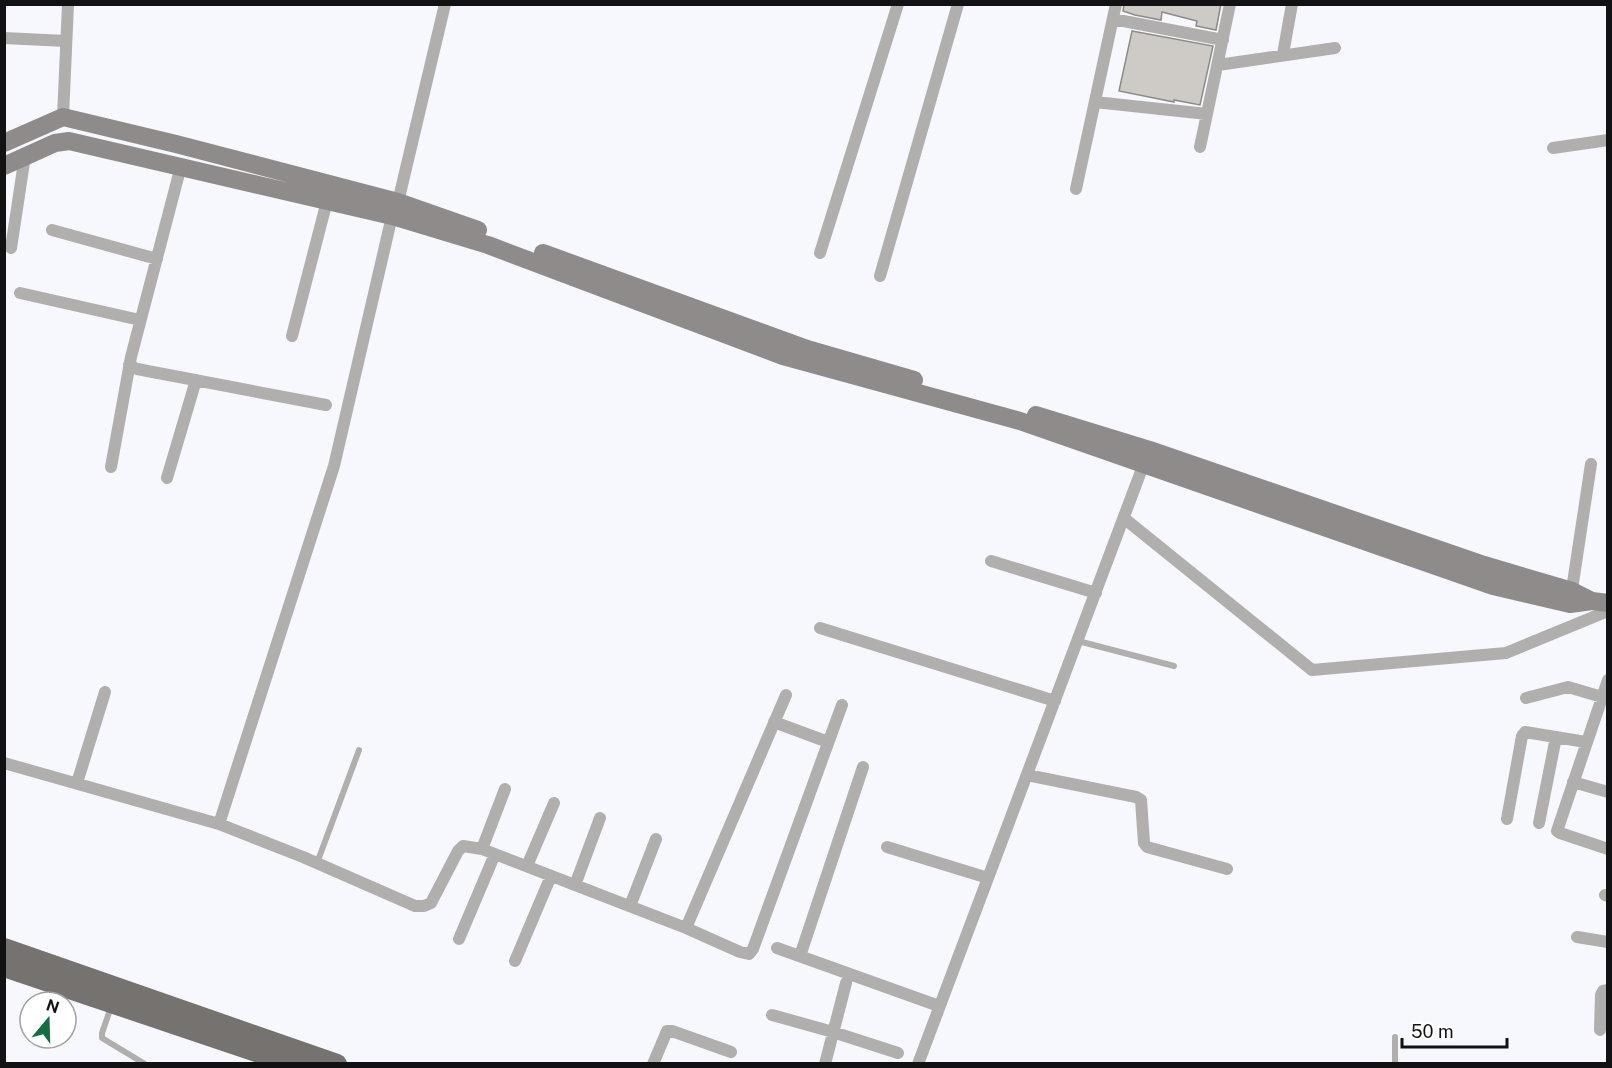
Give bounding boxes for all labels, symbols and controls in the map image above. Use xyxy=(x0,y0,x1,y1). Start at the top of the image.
north arrow xyxy=(18,990,78,1050)
text: N xyxy=(44,995,62,1017)
scale bar xyxy=(1402,1011,1507,1049)
text: 50 m xyxy=(1411,1021,1454,1042)

